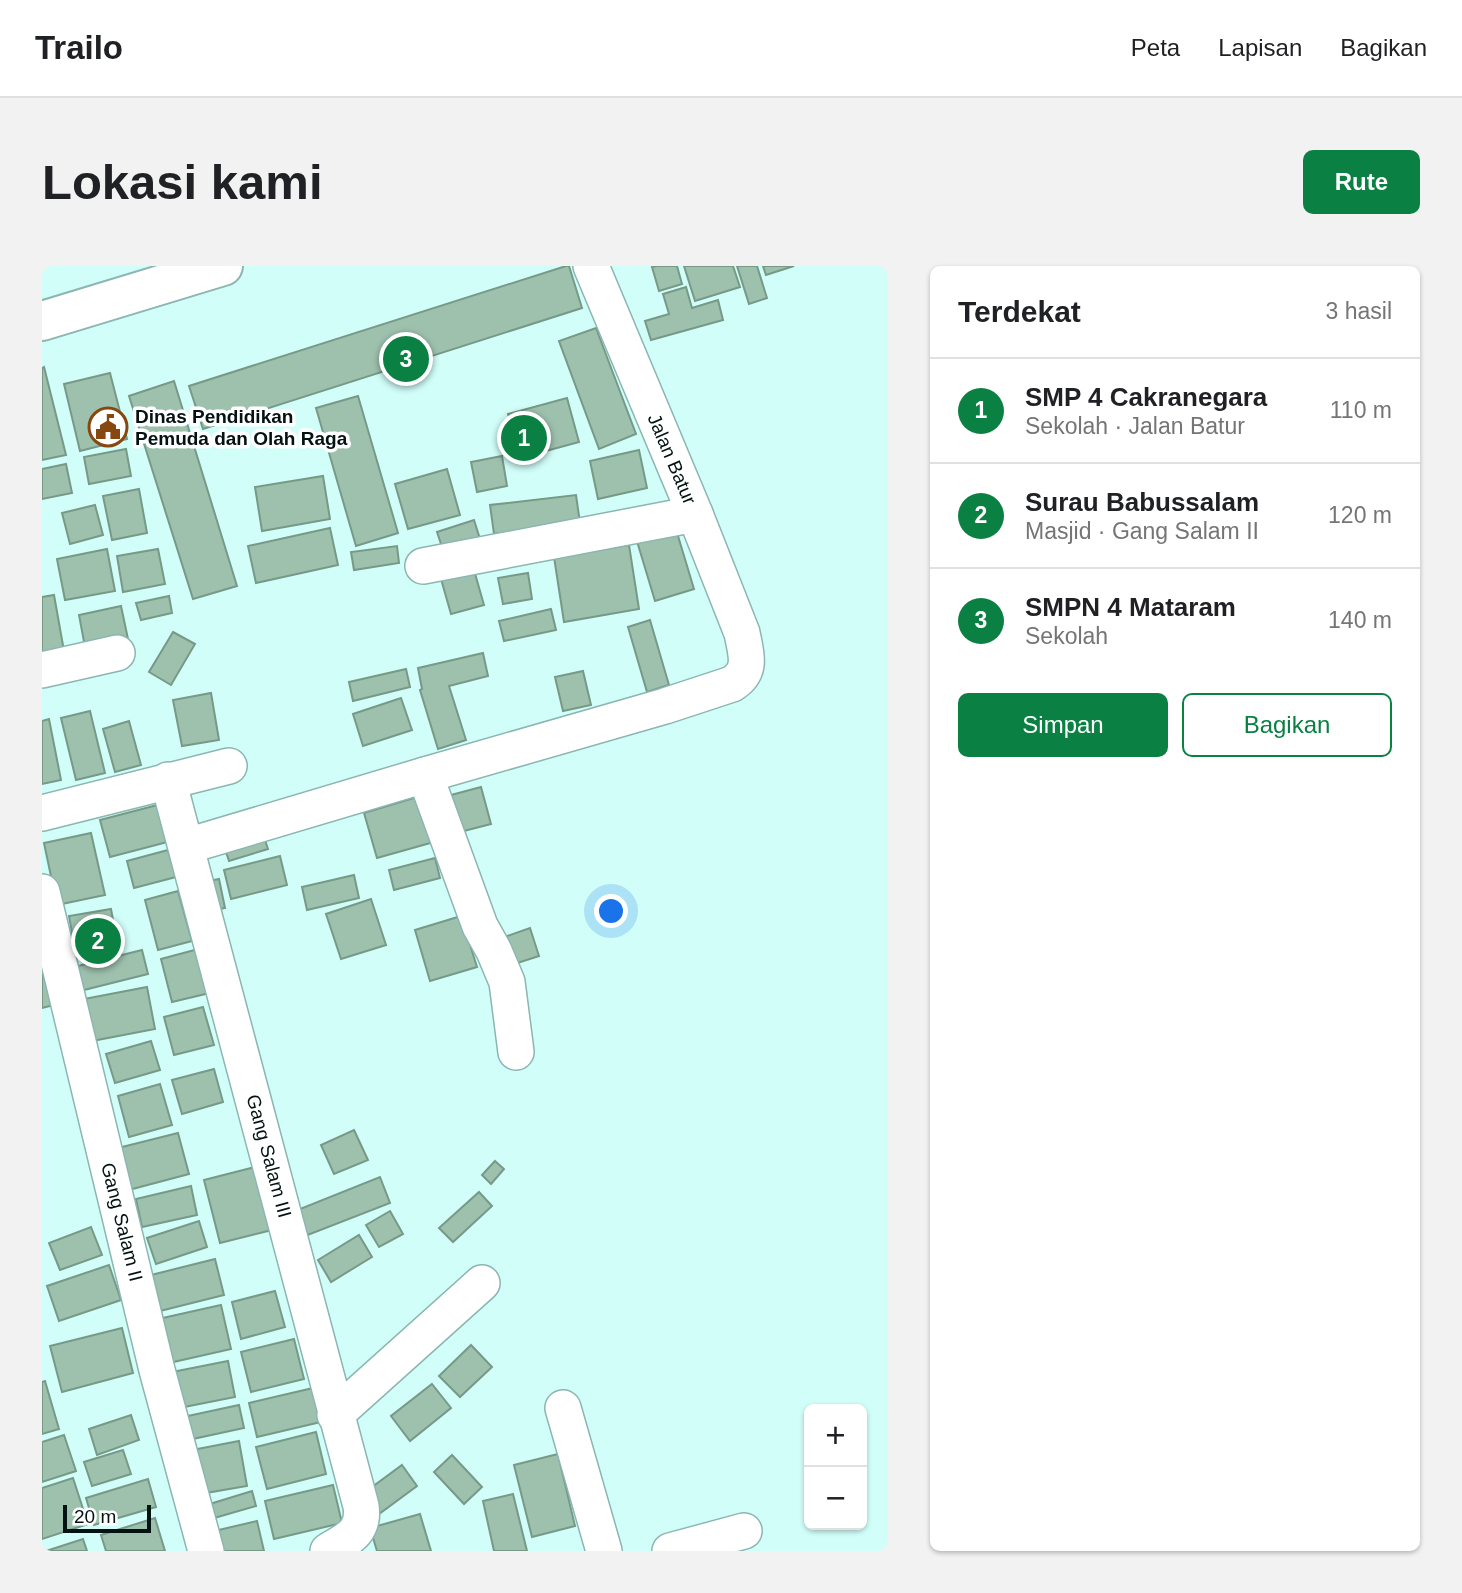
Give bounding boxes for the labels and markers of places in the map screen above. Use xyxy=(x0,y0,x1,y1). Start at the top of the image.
pin: 3 xyxy=(383,333,429,385)
public building icon: Dinas Pendidikan Pemuda dan Olah Raga xyxy=(87,406,129,448)
place label: Dinas Pendidikan Pemuda dan Olah Raga xyxy=(135,406,348,449)
pin: 1 xyxy=(501,412,547,464)
pin: 2 xyxy=(75,915,121,967)

